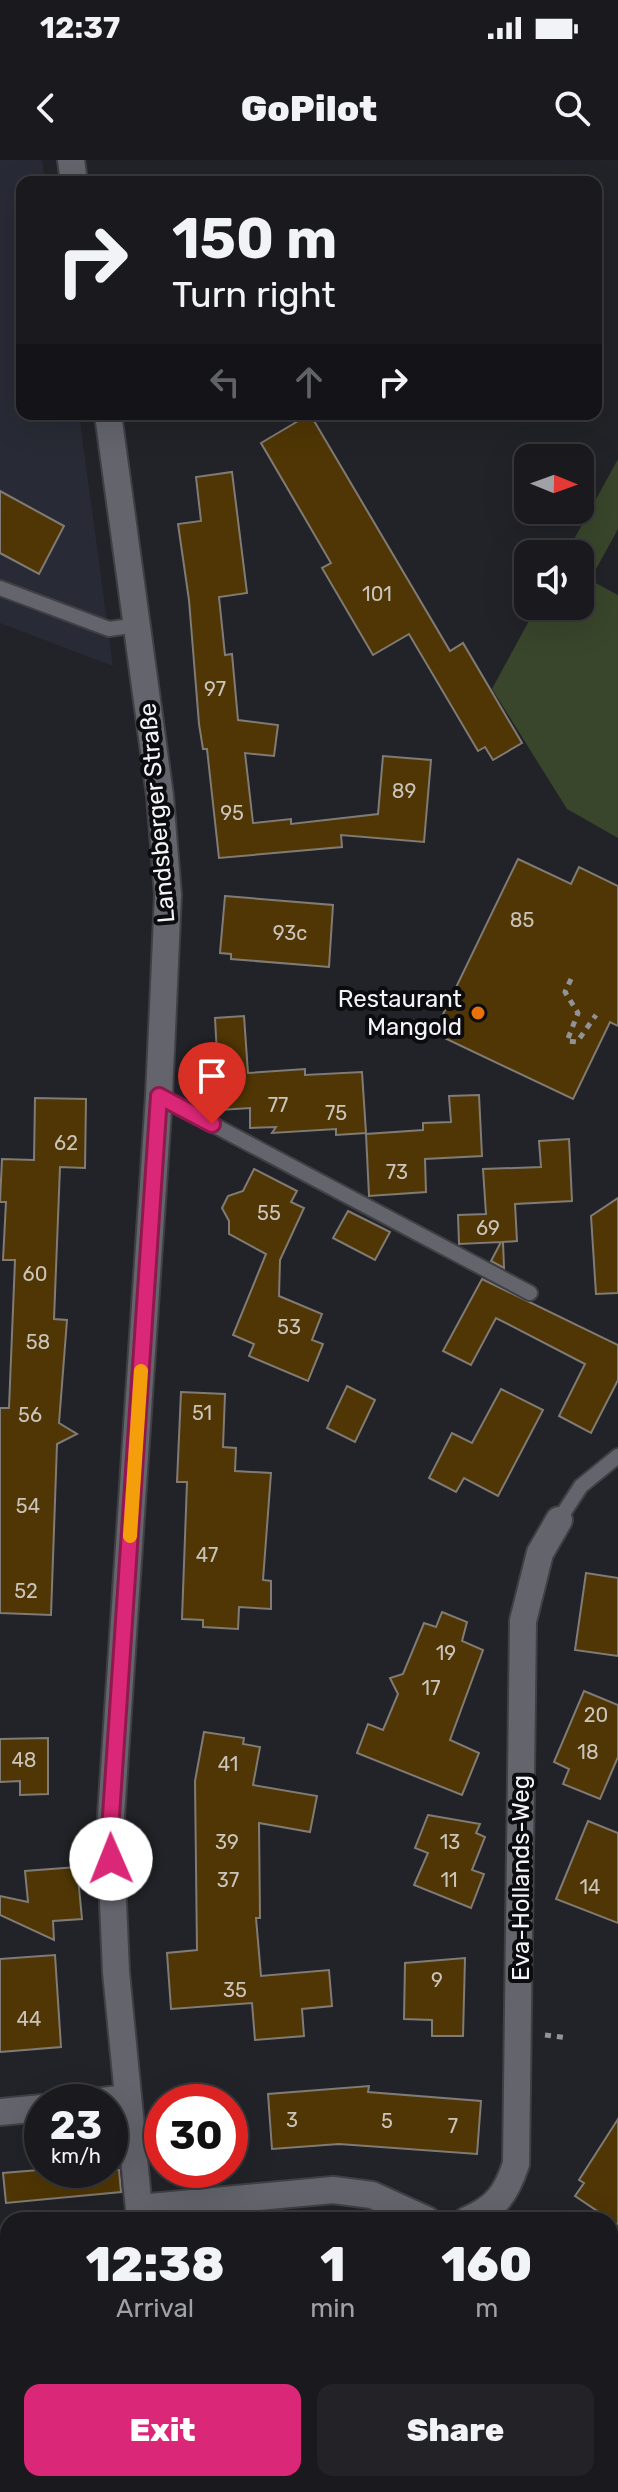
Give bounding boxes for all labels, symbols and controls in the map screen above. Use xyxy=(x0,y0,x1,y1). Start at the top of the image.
text: 12:37 xyxy=(40,10,120,46)
icon: back xyxy=(24,86,68,130)
icon: search xyxy=(550,86,594,130)
text: GoPilot xyxy=(241,87,377,130)
text: 150 m xyxy=(172,206,337,272)
icon: right xyxy=(40,208,144,312)
text: Turn right xyxy=(172,273,336,316)
icon: left xyxy=(203,360,247,404)
icon: ahead xyxy=(287,360,331,404)
icon: right xyxy=(371,360,415,404)
north arrow xyxy=(514,444,594,524)
map controls xyxy=(514,444,594,620)
button: sound xyxy=(514,540,594,620)
house number: 101 xyxy=(362,582,392,606)
house number: 97 xyxy=(204,677,226,701)
street label: Landsberger Straße xyxy=(133,702,181,924)
house number: 89 xyxy=(392,779,416,803)
house number: 95 xyxy=(220,801,244,825)
house number: 85 xyxy=(510,908,534,932)
house number: 93c xyxy=(273,921,307,945)
place label: Restaurant Mangold xyxy=(338,985,462,1041)
marker: Restaurant Mangold xyxy=(469,1004,487,1022)
pin xyxy=(178,1042,246,1124)
icon: arrive xyxy=(190,1054,234,1098)
house number: 77 xyxy=(268,1093,288,1117)
house number: 75 xyxy=(325,1101,347,1125)
house number: 62 xyxy=(54,1131,78,1155)
house number: 73 xyxy=(386,1160,408,1184)
house number: 55 xyxy=(257,1201,281,1225)
house number: 69 xyxy=(476,1216,500,1240)
house number: 60 xyxy=(23,1262,47,1286)
house number: 53 xyxy=(277,1315,301,1339)
house number: 58 xyxy=(26,1330,50,1354)
house number: 51 xyxy=(192,1401,212,1425)
house number: 56 xyxy=(18,1403,42,1427)
house number: 54 xyxy=(16,1494,40,1518)
house number: 47 xyxy=(196,1543,218,1567)
house number: 52 xyxy=(14,1579,38,1603)
house number: 19 xyxy=(436,1641,456,1665)
house number: 17 xyxy=(422,1676,440,1700)
house number: 20 xyxy=(584,1703,608,1727)
house number: 18 xyxy=(577,1740,599,1764)
house number: 48 xyxy=(11,1748,37,1772)
house number: 41 xyxy=(218,1752,238,1776)
street label: Eva-Hollands-Weg xyxy=(507,1775,535,1981)
position arrow xyxy=(69,1817,153,1901)
house number: 39 xyxy=(215,1830,239,1854)
house number: 13 xyxy=(440,1830,460,1854)
house number: 37 xyxy=(217,1868,239,1892)
house number: 11 xyxy=(440,1868,458,1892)
house number: 14 xyxy=(580,1875,600,1899)
house number: 9 xyxy=(431,1968,443,1992)
house number: 35 xyxy=(223,1978,247,2002)
house number: 44 xyxy=(17,2007,41,2031)
speed limit sign: 30 xyxy=(144,2084,248,2188)
text: 23 xyxy=(50,2102,102,2149)
house number: 3 xyxy=(286,2108,298,2132)
house number: 5 xyxy=(381,2109,393,2133)
house number: 7 xyxy=(448,2114,458,2138)
text: km/h xyxy=(51,2144,101,2168)
text: 12:38 xyxy=(86,2236,224,2293)
text: 1 xyxy=(320,2236,345,2293)
text: 160 xyxy=(441,2236,532,2293)
text: Arrival xyxy=(116,2293,194,2324)
text: min xyxy=(310,2293,355,2324)
text: m xyxy=(475,2293,498,2324)
button: Exit xyxy=(24,2384,301,2476)
button: Share xyxy=(317,2384,594,2476)

